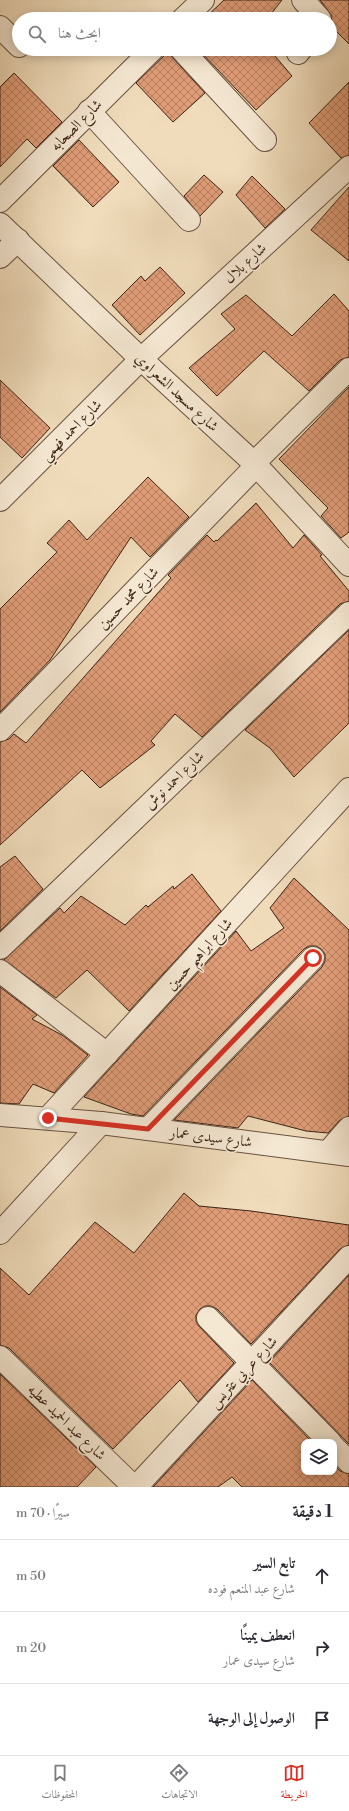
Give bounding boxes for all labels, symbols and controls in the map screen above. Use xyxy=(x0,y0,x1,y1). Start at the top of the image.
search box xyxy=(12,12,337,56)
icon: search xyxy=(26,23,48,45)
text: ابحث هنا xyxy=(58,24,101,43)
street label: شارع الصحابه xyxy=(46,95,108,157)
street label: شارع بلال xyxy=(220,239,273,290)
street label: شارع مسجد الشعراوي xyxy=(129,349,222,438)
street label: شارع احمد فهمي xyxy=(37,396,109,468)
street label: شارع محمد حسين xyxy=(94,563,165,636)
street label: شارع احمد نوش xyxy=(140,747,211,816)
street label: شارع ابراهيم حسين xyxy=(162,914,241,998)
route start xyxy=(304,949,322,967)
route end xyxy=(39,1109,57,1127)
street label: شارع سيدى عمار xyxy=(166,1123,253,1155)
street label: شارع عربي عتريس xyxy=(205,1332,284,1414)
street label: شارع عبد الحميد عطيه xyxy=(21,1380,110,1467)
map controls xyxy=(301,1439,337,1475)
button: layers xyxy=(301,1439,337,1475)
text: 1 دقيقة xyxy=(292,1501,333,1523)
text: سيرًا · 70 m xyxy=(16,1505,70,1521)
text: تابع السير xyxy=(253,1554,295,1573)
icon: ahead xyxy=(311,1565,333,1587)
text: 50 m xyxy=(16,1568,46,1584)
text: شارع عبد المنعم فوده xyxy=(208,1581,295,1597)
text: انعطف يمينًا xyxy=(240,1626,295,1645)
icon: right xyxy=(311,1637,333,1659)
text: 20 m xyxy=(16,1640,46,1656)
text: شارع سيدى عمار xyxy=(223,1653,295,1669)
text: الوصول إلى الوجهة xyxy=(208,1709,295,1728)
icon: arrive xyxy=(311,1709,333,1731)
tab: المحفوظات xyxy=(42,1762,78,1805)
tab: الاتجاهات xyxy=(161,1762,198,1805)
tab: الخريطة xyxy=(281,1762,307,1805)

